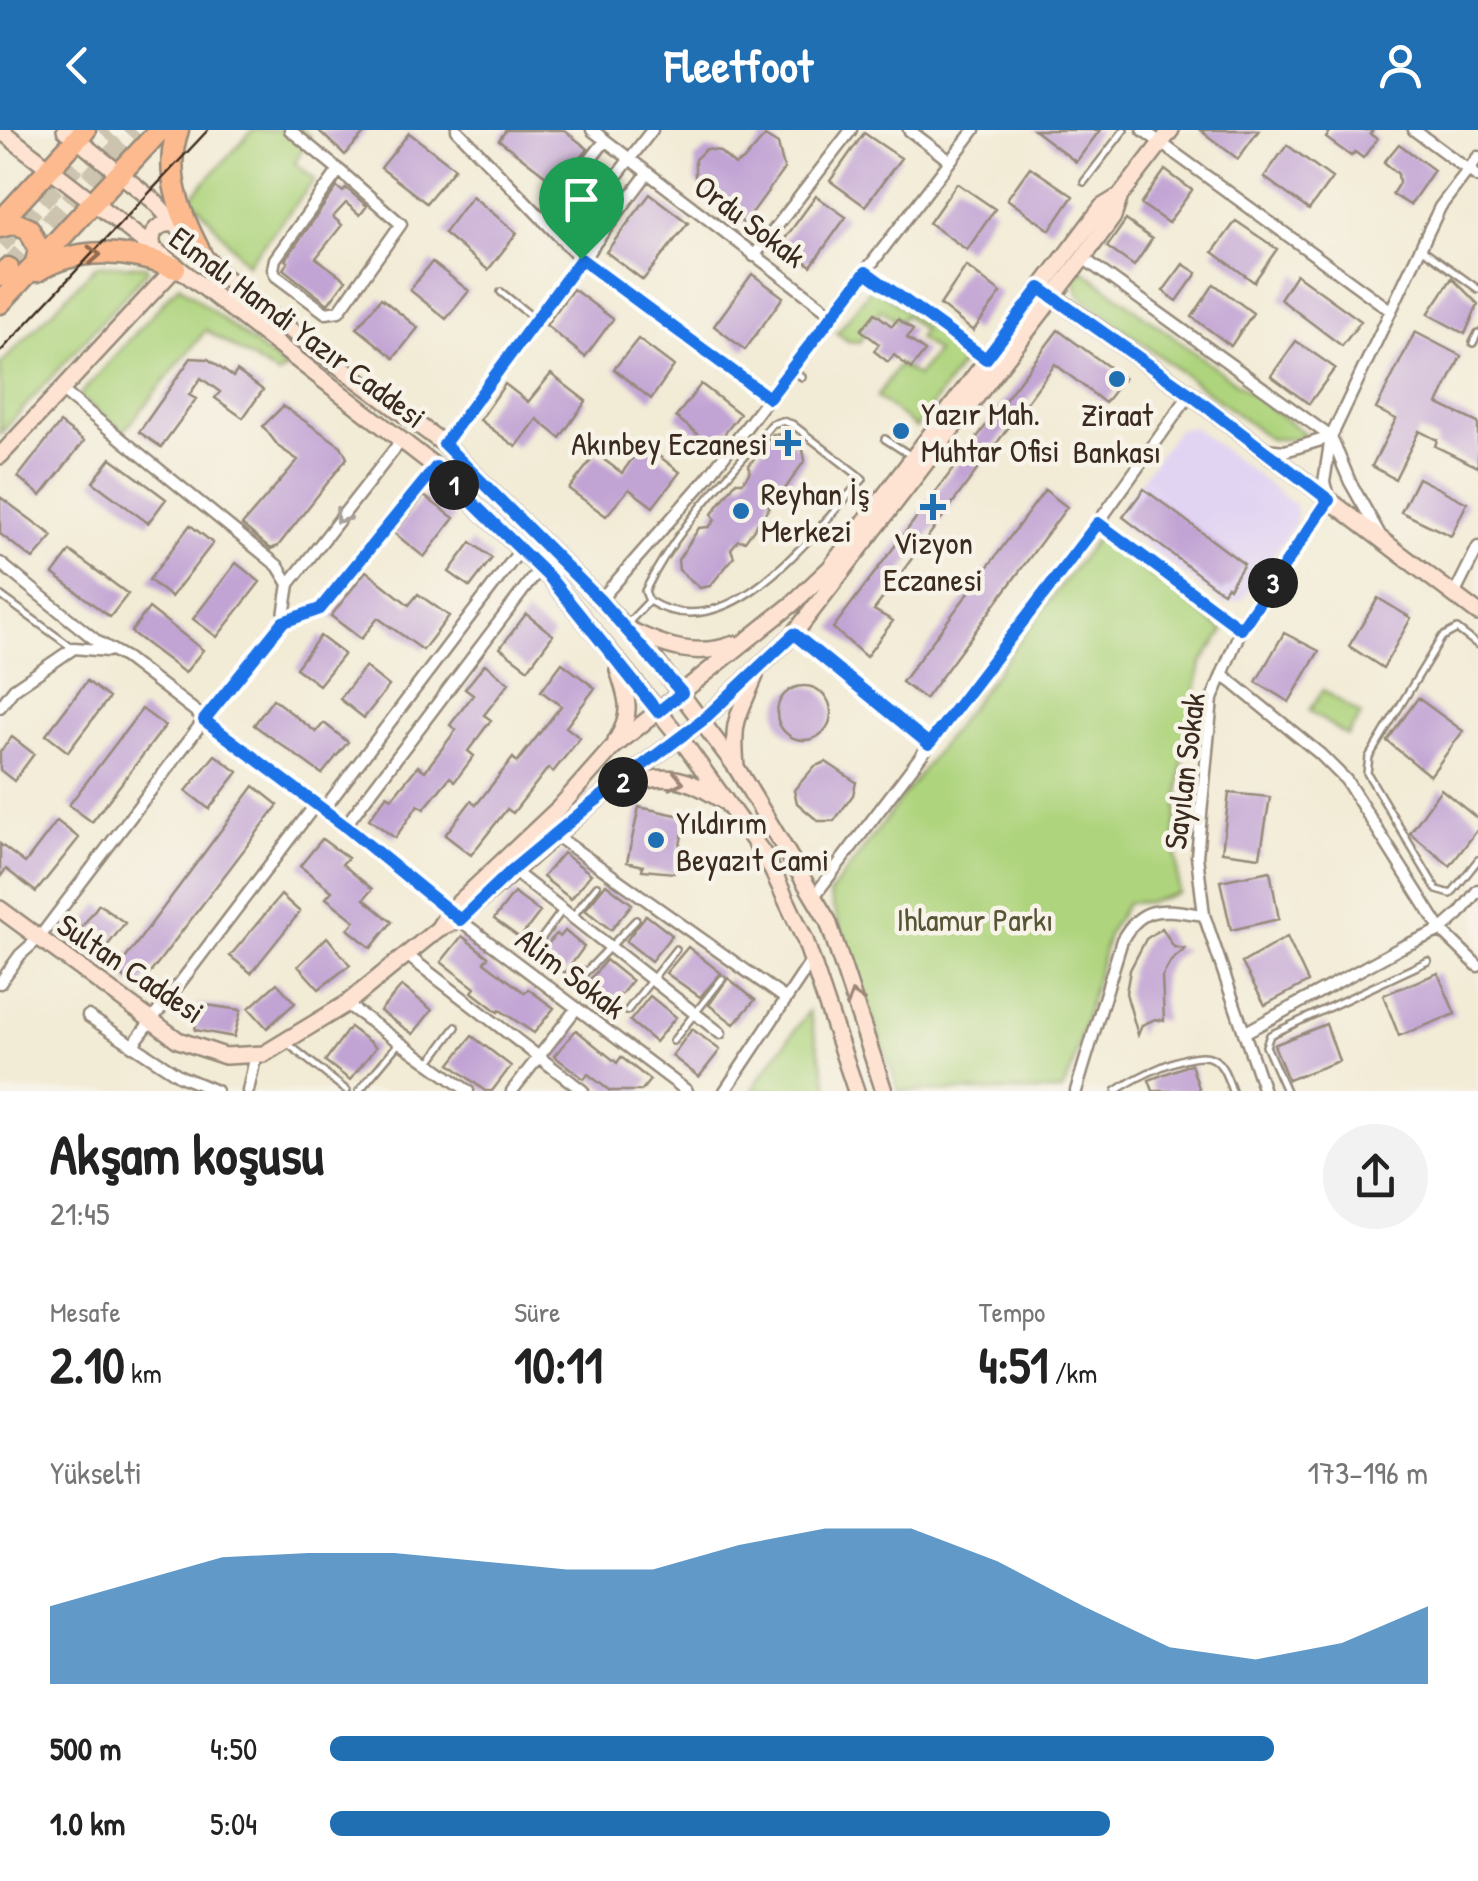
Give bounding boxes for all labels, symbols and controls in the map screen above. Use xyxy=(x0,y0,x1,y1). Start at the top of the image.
text: Fleetfoot xyxy=(665,35,813,96)
icon: back xyxy=(50,38,105,93)
icon: person xyxy=(1373,38,1428,93)
pin xyxy=(539,157,624,260)
street label: Ordu Sokak xyxy=(685,165,815,277)
icon: arrive xyxy=(554,172,609,227)
street label: Elmalı Hamdi Yazır Caddesi xyxy=(161,216,435,438)
one-way arrow xyxy=(87,244,103,266)
marker: Ziraat Bankası xyxy=(1106,368,1128,390)
place label: Yazır Mah. Muhtar Ofisi xyxy=(921,392,1060,472)
place label: Ziraat Bankası xyxy=(1073,393,1161,473)
marker: Yazır Mah. Muhtar Ofisi xyxy=(890,420,912,442)
place label: Akınbey Eczanesi xyxy=(571,422,768,465)
marker: Akınbey Eczanesi xyxy=(777,432,799,454)
pin: 1 xyxy=(429,460,479,510)
text: 1 xyxy=(449,466,459,504)
place label: Reyhan İş Merkezi xyxy=(761,472,869,552)
marker: Vizyon Eczanesi xyxy=(922,496,944,518)
marker: Reyhan İş Merkezi xyxy=(730,500,752,522)
one-way arrow xyxy=(336,506,353,524)
place label: Vizyon Eczanesi xyxy=(883,521,983,601)
pin: 3 xyxy=(1248,558,1298,608)
text: 3 xyxy=(1267,564,1279,602)
street label: Sayılan Sokak xyxy=(1153,690,1215,852)
pin: 2 xyxy=(598,757,648,807)
text: 2 xyxy=(616,763,630,801)
one-way arrow xyxy=(668,769,685,790)
place label: Yıldırım Beyazıt Cami xyxy=(676,801,829,881)
marker: Yıldırım Beyazıt Cami xyxy=(645,829,667,851)
park label: Ihlamur Parkı xyxy=(897,898,1053,941)
street label: Sultan Caddesi xyxy=(49,903,213,1033)
street label: Alim Sokak xyxy=(507,918,635,1028)
one-way arrow xyxy=(845,991,865,1008)
text: Akşam koşusu xyxy=(50,1117,324,1191)
button: share xyxy=(1323,1124,1428,1229)
text: 21:45 xyxy=(50,1192,110,1235)
text: Mesafe xyxy=(50,1293,121,1331)
text: Süre xyxy=(514,1293,560,1331)
text: Tempo xyxy=(979,1293,1045,1331)
text: 2.10 xyxy=(50,1331,125,1399)
text: 10:11 xyxy=(514,1331,603,1399)
text: 4:51 xyxy=(979,1331,1048,1399)
text: km xyxy=(125,1354,162,1392)
text: /km xyxy=(1048,1354,1097,1392)
text: Yükselti xyxy=(50,1451,142,1494)
text: 173–196 m xyxy=(1308,1451,1428,1494)
text: 500 m xyxy=(50,1727,121,1770)
text: 4:50 xyxy=(210,1727,257,1770)
text: 1.0 km xyxy=(50,1802,125,1845)
text: 5:04 xyxy=(210,1802,257,1845)

